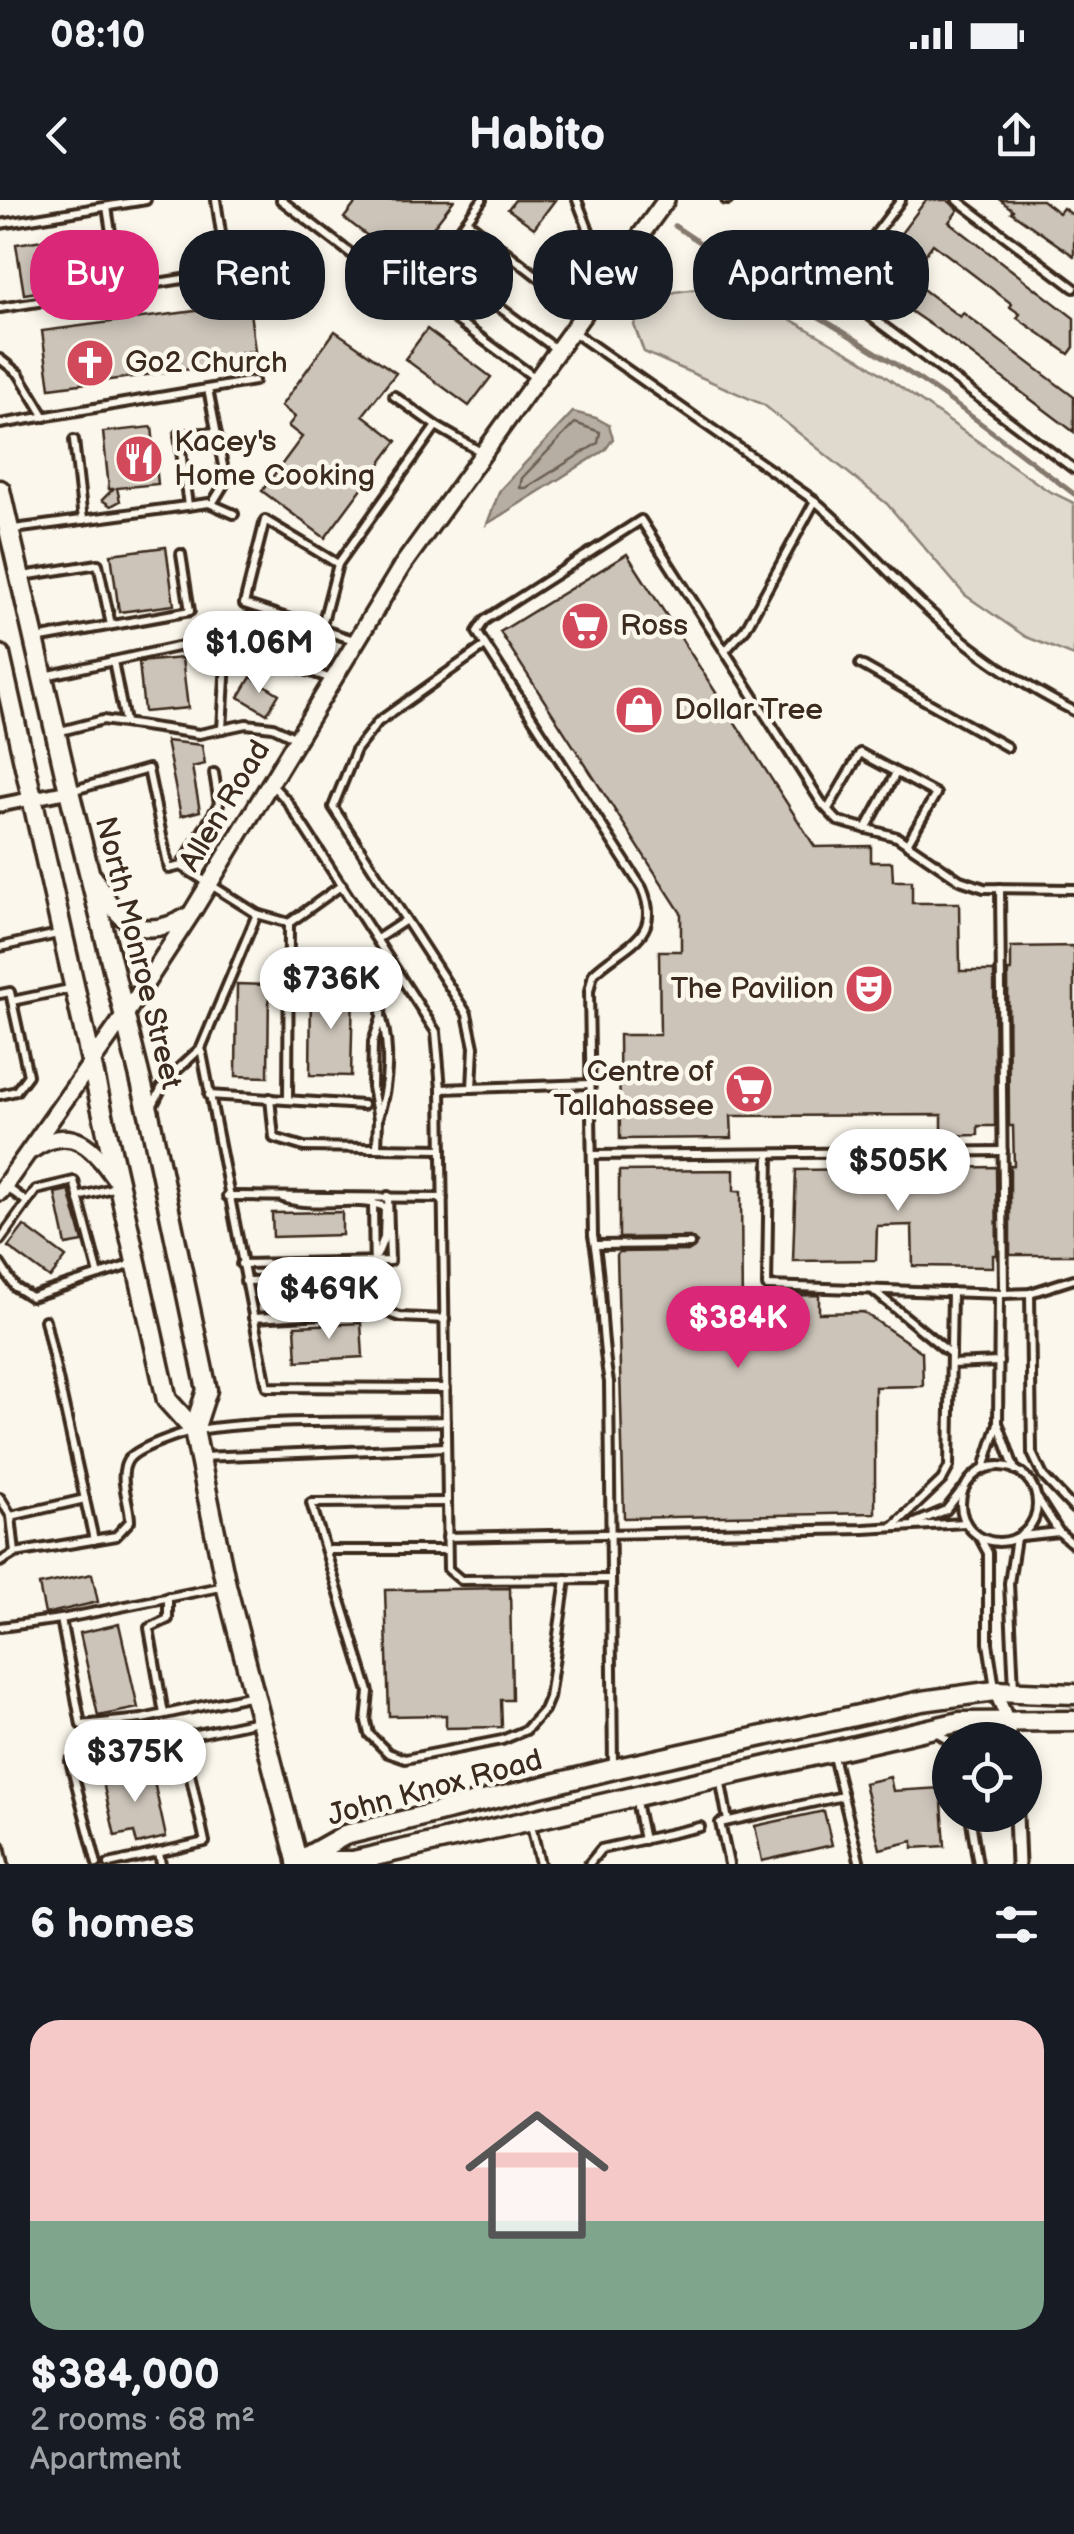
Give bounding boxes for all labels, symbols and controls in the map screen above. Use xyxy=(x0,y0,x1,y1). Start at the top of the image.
text: 08:10 xyxy=(50,13,145,58)
icon: back xyxy=(30,108,85,163)
text: Habito xyxy=(469,108,605,163)
icon: share xyxy=(989,108,1044,163)
chip: Buy xyxy=(30,230,159,320)
chip: Rent xyxy=(179,230,325,320)
chip: Filters xyxy=(345,230,513,320)
chip: New xyxy=(533,230,673,320)
chip: Apartment xyxy=(693,230,929,320)
church icon: Go2 Church xyxy=(64,337,116,389)
place label: Go2 Church xyxy=(125,345,288,381)
place label: Kacey's Home Cooking xyxy=(174,424,375,494)
restaurant icon: Kacey's Home Cooking xyxy=(113,433,165,485)
supermarket icon: Ross xyxy=(559,600,611,652)
place label: Ross xyxy=(620,608,688,644)
pin: $1.06M xyxy=(178,611,340,696)
text: $1.06M xyxy=(205,624,313,663)
shop icon: Dollar Tree xyxy=(613,684,665,736)
place label: Dollar Tree xyxy=(674,692,823,728)
street label: Allen Road xyxy=(172,734,278,878)
street label: North Monroe Street xyxy=(87,813,189,1093)
pin: $736K xyxy=(261,947,401,1032)
text: $736K xyxy=(282,960,380,999)
theatre icon: The Pavilion xyxy=(843,963,895,1015)
place label: The Pavilion xyxy=(671,971,834,1007)
place label: Centre of Tallahassee xyxy=(553,1054,714,1124)
supermarket icon: Centre of Tallahassee xyxy=(723,1063,775,1115)
pin: $505K xyxy=(828,1129,968,1214)
text: $505K xyxy=(848,1142,948,1181)
pin: $469K xyxy=(259,1257,399,1342)
text: $469K xyxy=(279,1270,379,1309)
pin: $384K xyxy=(668,1286,808,1371)
text: $384K xyxy=(688,1299,788,1338)
pin: $375K xyxy=(65,1720,205,1805)
map controls xyxy=(932,1722,1042,1832)
button: locate xyxy=(932,1722,1042,1832)
text: $375K xyxy=(86,1733,184,1772)
street label: John Knox Road xyxy=(324,1742,546,1834)
icon: filters xyxy=(989,1897,1044,1952)
text: 6 homes xyxy=(30,1899,194,1950)
icon: home xyxy=(447,2085,627,2265)
text: $384,000 xyxy=(30,2350,220,2401)
text: 2 rooms · 68 m² xyxy=(30,2401,255,2440)
text: Apartment xyxy=(30,2440,181,2479)

